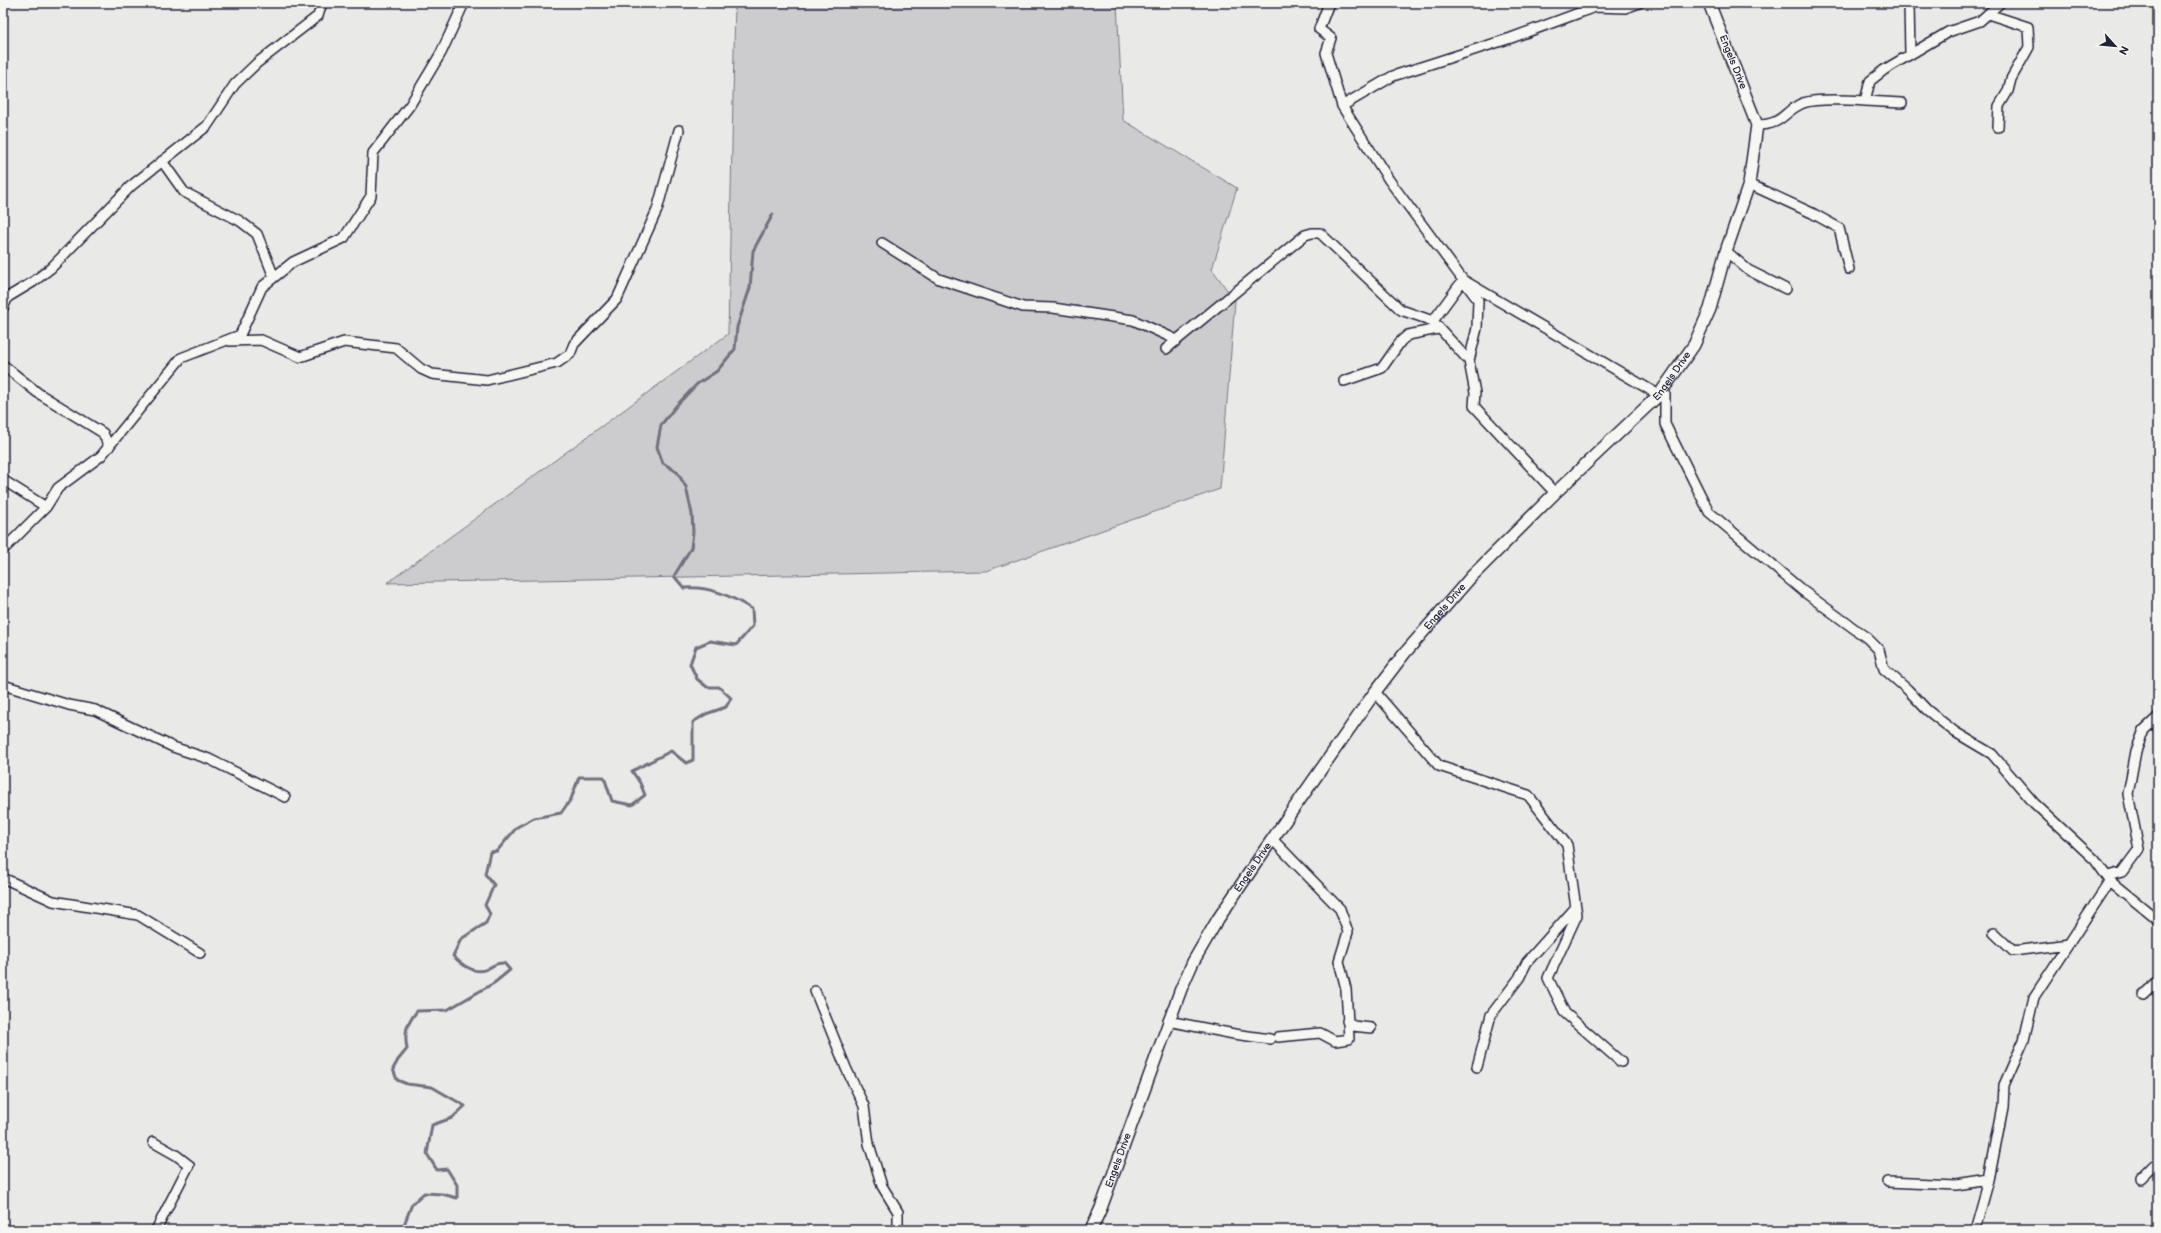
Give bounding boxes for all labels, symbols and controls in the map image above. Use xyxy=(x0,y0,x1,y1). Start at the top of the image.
north arrow xyxy=(2095,26,2135,66)
street label: Engels Drive xyxy=(1717,33,1749,91)
text: N xyxy=(2116,44,2131,57)
street label: Engels Drive xyxy=(1651,349,1694,403)
street label: Engels Drive xyxy=(1422,581,1468,632)
street label: Engels Drive xyxy=(1232,840,1274,894)
street label: Engels Drive xyxy=(1103,1131,1134,1189)

